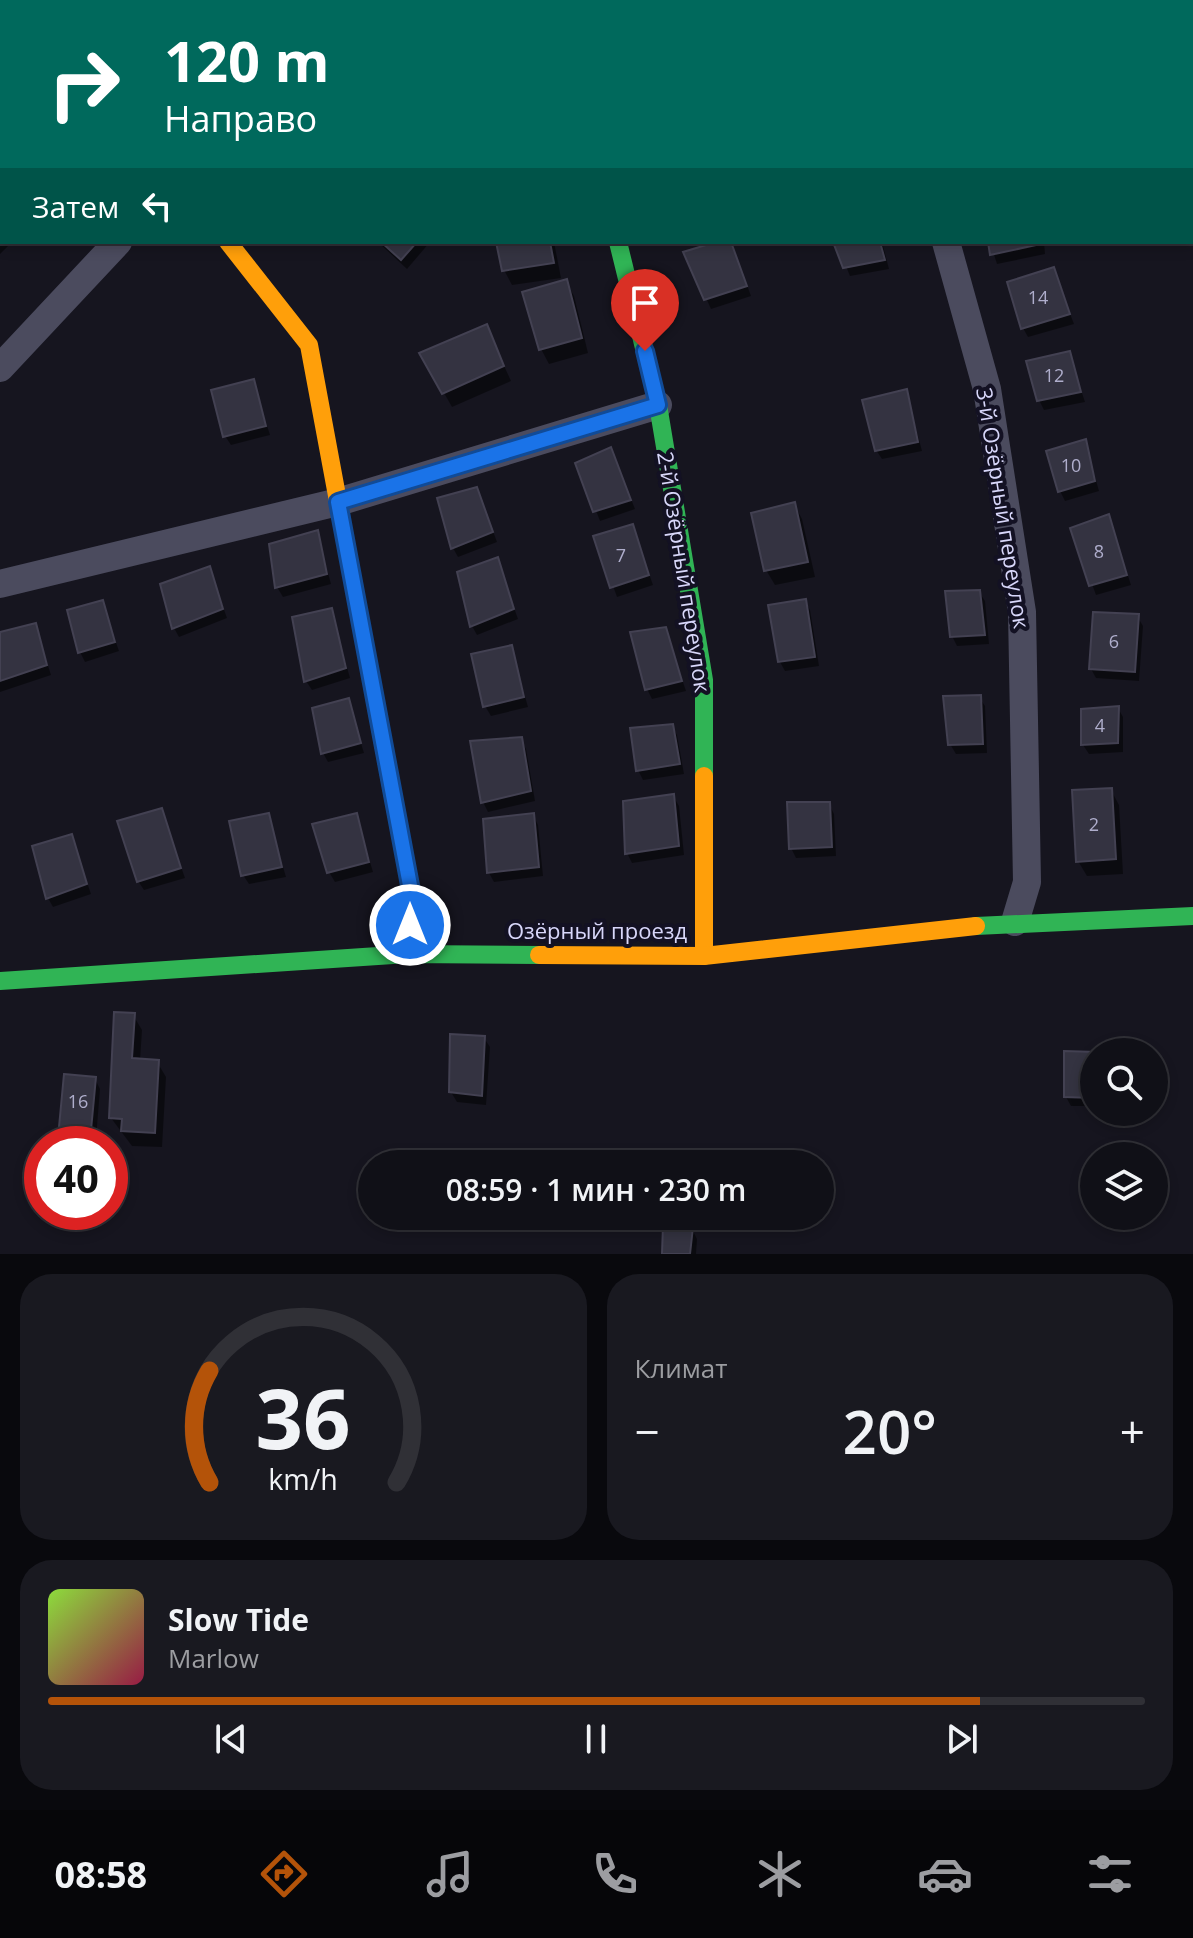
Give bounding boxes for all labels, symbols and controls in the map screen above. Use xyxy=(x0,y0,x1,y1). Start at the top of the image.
text: 120 m xyxy=(164,22,330,98)
icon: right xyxy=(32,32,136,136)
text: Направо xyxy=(164,94,317,143)
icon: left xyxy=(135,184,179,228)
text: Затем xyxy=(32,186,119,227)
pin xyxy=(611,269,679,351)
icon: arrive xyxy=(623,281,667,325)
house number: 14 xyxy=(1028,285,1048,309)
house number: 12 xyxy=(1044,363,1064,387)
street label: 3-й Озёрный переулок xyxy=(970,385,1038,631)
street label: 2-й Озёрный переулок xyxy=(651,449,719,695)
house number: 10 xyxy=(1061,453,1081,477)
house number: 8 xyxy=(1094,539,1104,563)
house number: 7 xyxy=(616,543,626,567)
house number: 6 xyxy=(1109,629,1119,653)
house number: 4 xyxy=(1095,713,1105,737)
house number: 2 xyxy=(1089,812,1099,836)
position arrow xyxy=(368,883,452,967)
street label: Озёрный проезд xyxy=(507,915,687,945)
map controls xyxy=(1080,1038,1168,1230)
button: search xyxy=(1080,1038,1168,1126)
house number: 16 xyxy=(68,1089,88,1113)
speed limit sign: 40 xyxy=(24,1126,128,1230)
button: layers xyxy=(1080,1142,1168,1230)
text: 08:59 · 1 мин · 230 m xyxy=(446,1169,746,1210)
text: Климат xyxy=(635,1350,728,1386)
text: 36 xyxy=(256,1360,351,1473)
text: 20° xyxy=(843,1390,937,1472)
text: − xyxy=(635,1401,660,1461)
text: + xyxy=(1120,1401,1145,1461)
text: km/h xyxy=(269,1459,338,1498)
text: Slow Tide xyxy=(168,1599,309,1640)
text: Marlow xyxy=(168,1640,259,1676)
icon: previous xyxy=(209,1717,253,1761)
icon: pause xyxy=(574,1717,618,1761)
icon: next xyxy=(940,1717,984,1761)
icon: directions xyxy=(256,1846,312,1902)
icon: music xyxy=(422,1846,478,1902)
icon: phone xyxy=(587,1846,643,1902)
icon: climate xyxy=(752,1846,808,1902)
icon: car xyxy=(917,1846,973,1902)
icon: filters xyxy=(1082,1846,1138,1902)
text: 08:58 xyxy=(55,1850,147,1899)

